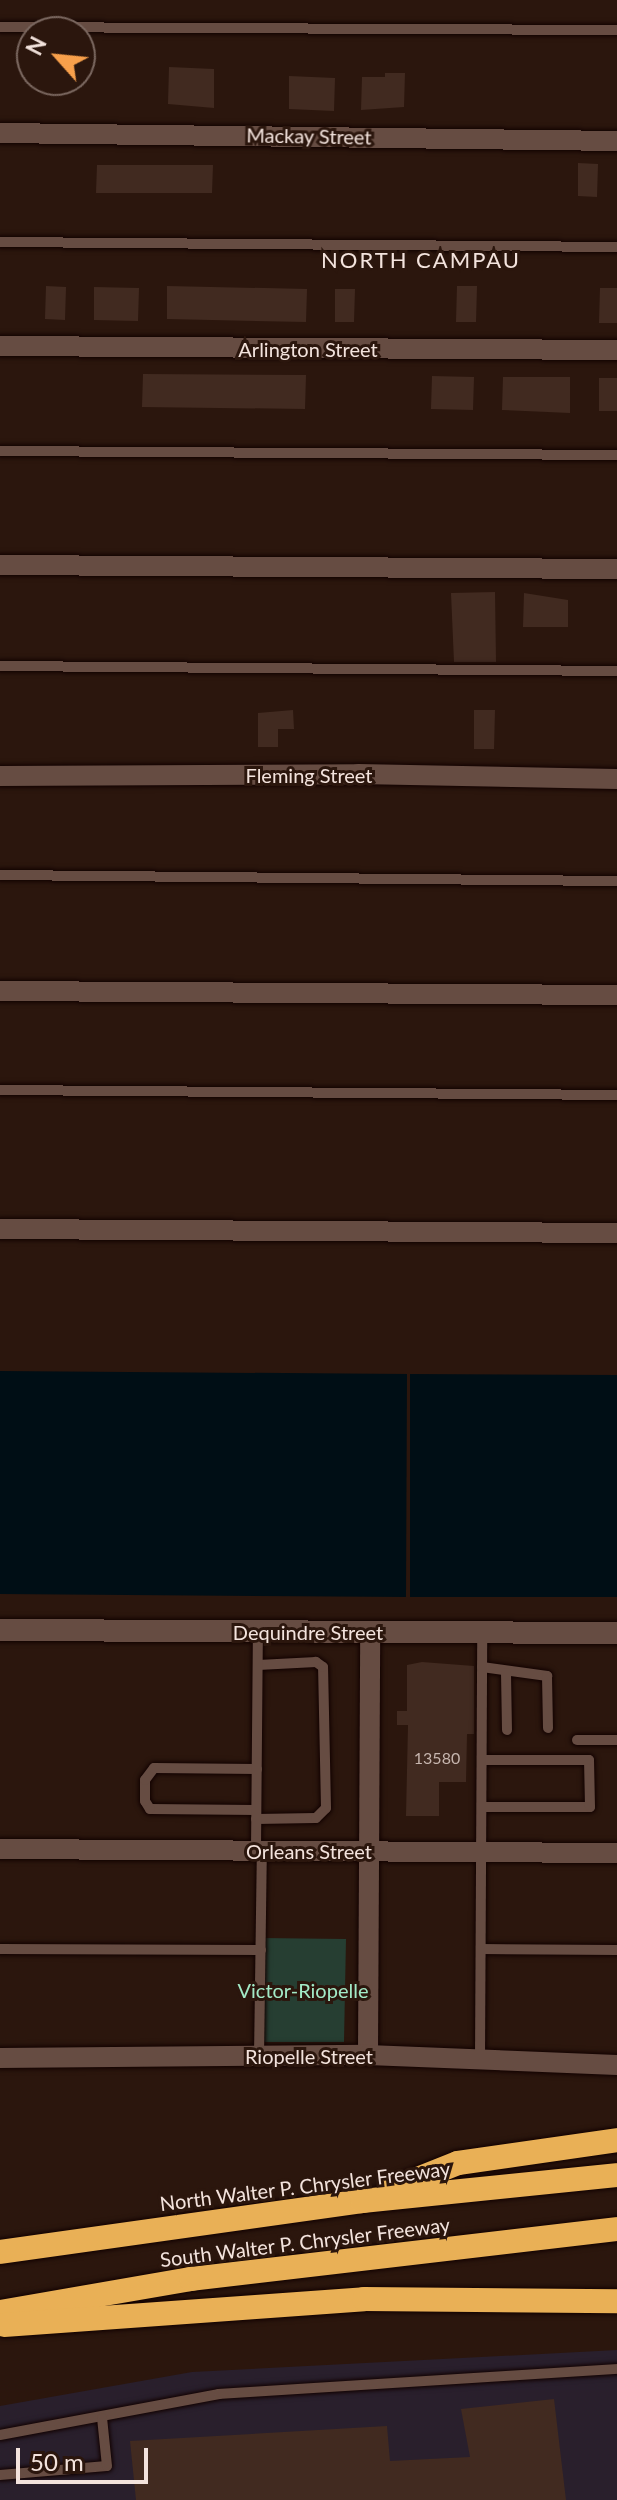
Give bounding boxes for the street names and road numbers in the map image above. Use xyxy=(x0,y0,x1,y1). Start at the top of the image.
street label: Mackay Street xyxy=(246,123,372,149)
street label: Arlington Street xyxy=(238,337,378,361)
street label: Fleming Street xyxy=(246,763,372,787)
street label: Dequindre Street xyxy=(233,1620,383,1644)
street label: Orleans Street xyxy=(246,1839,372,1863)
street label: Riopelle Street xyxy=(245,2044,373,2068)
street label: North Walter P. Chrysler Freeway xyxy=(158,2156,452,2216)
street label: South Walter P. Chrysler Freeway xyxy=(158,2212,452,2272)

